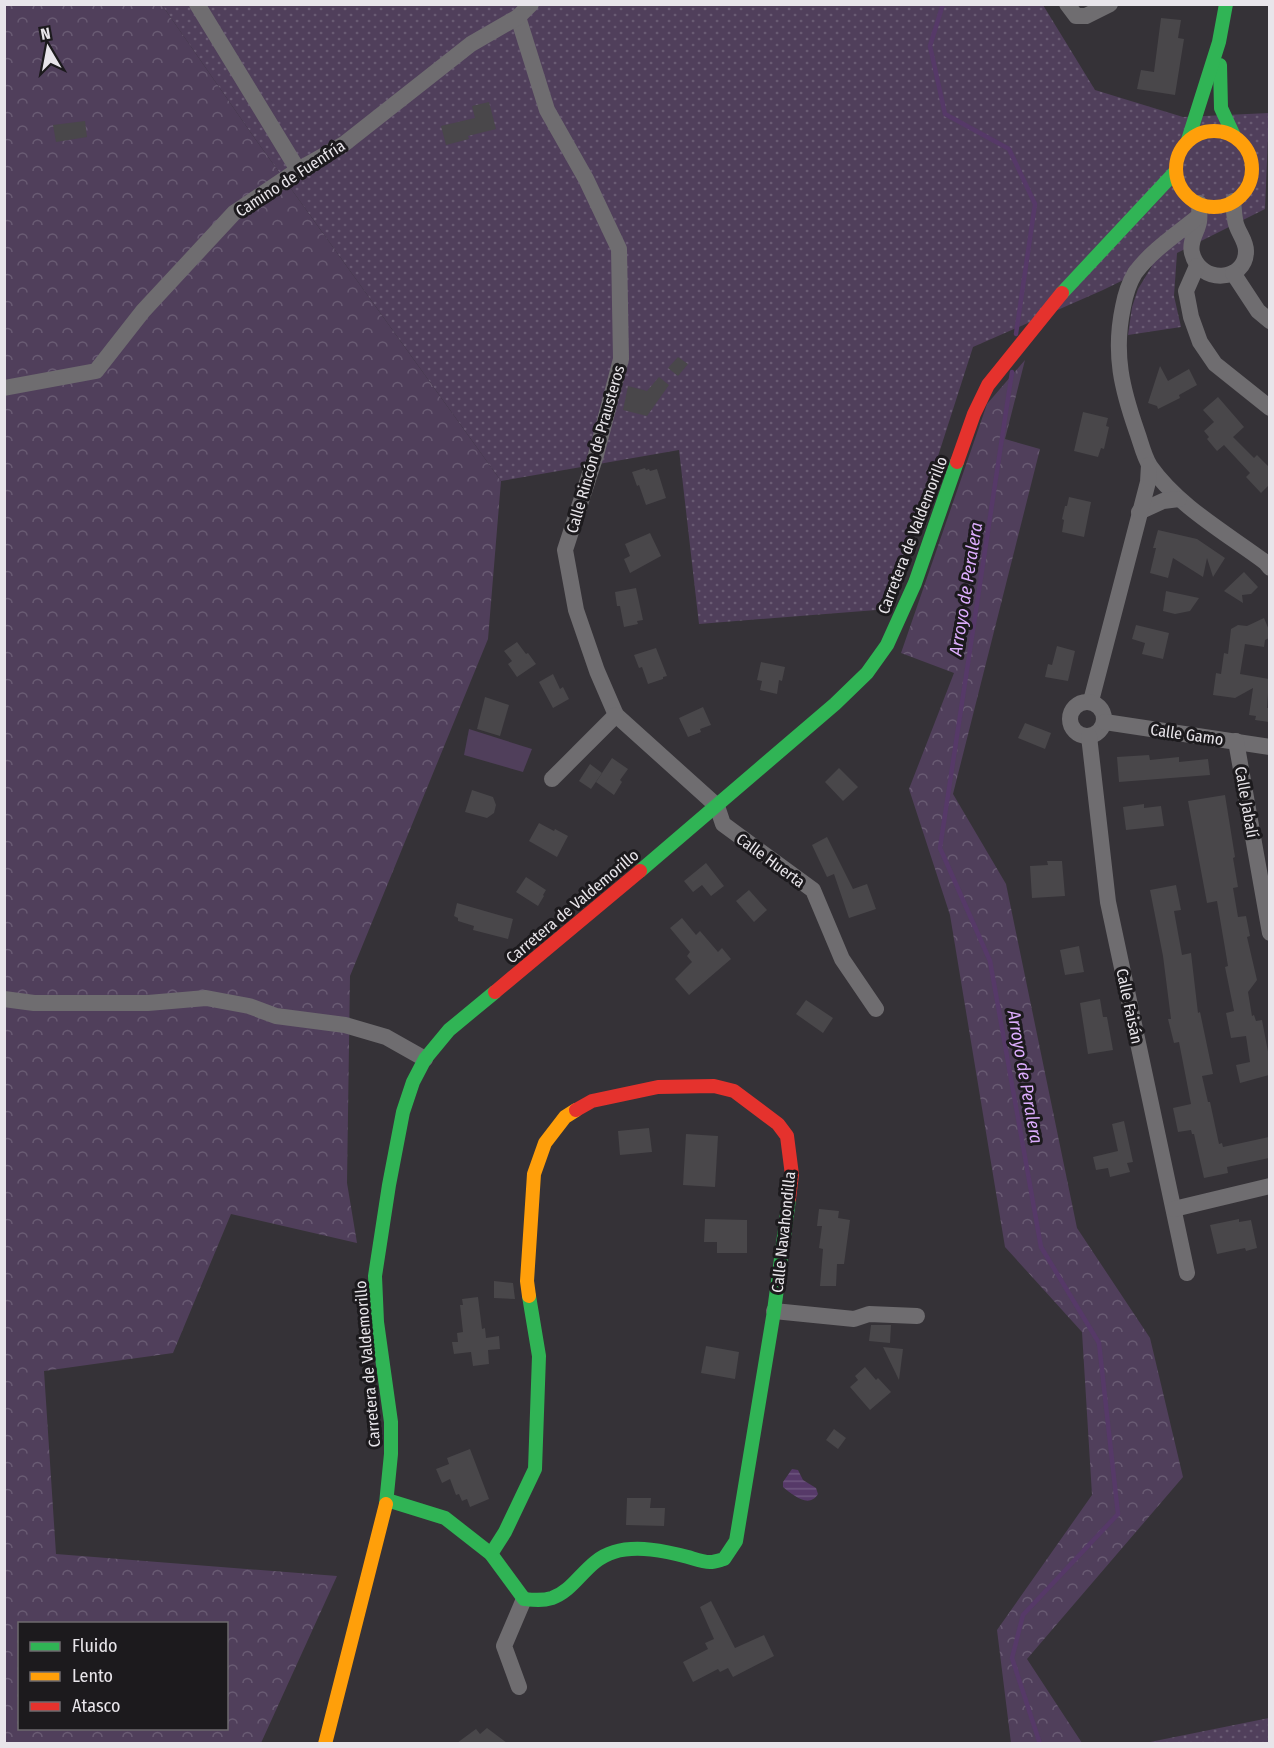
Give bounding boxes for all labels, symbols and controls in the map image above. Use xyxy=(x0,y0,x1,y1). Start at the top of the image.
north arrow xyxy=(18,18,78,78)
text: N xyxy=(39,24,52,44)
street label: Camino de Fuenfría xyxy=(232,136,349,221)
street label: Calle Rincón de Prausteros xyxy=(562,363,629,535)
street label: Carretera de Valdemorillo xyxy=(874,454,951,617)
water label: Arroyo de Peralera xyxy=(944,521,987,658)
street label: Calle Gamo xyxy=(1149,720,1225,749)
street label: Calle Jabalí xyxy=(1231,765,1262,839)
street label: Calle Huerta xyxy=(733,829,809,892)
street label: Carretera de Valdemorillo xyxy=(502,845,642,967)
street label: Calle Faisán xyxy=(1112,967,1147,1046)
water label: Arroyo de Peralera xyxy=(1002,1008,1048,1145)
street label: Calle Navahondilla xyxy=(768,1170,799,1294)
street label: Carretera de Valdemorillo xyxy=(351,1280,384,1448)
legend xyxy=(18,1622,228,1730)
text: Fluido xyxy=(72,1635,118,1657)
text: Lento xyxy=(72,1665,113,1687)
text: Atasco xyxy=(72,1695,120,1717)

